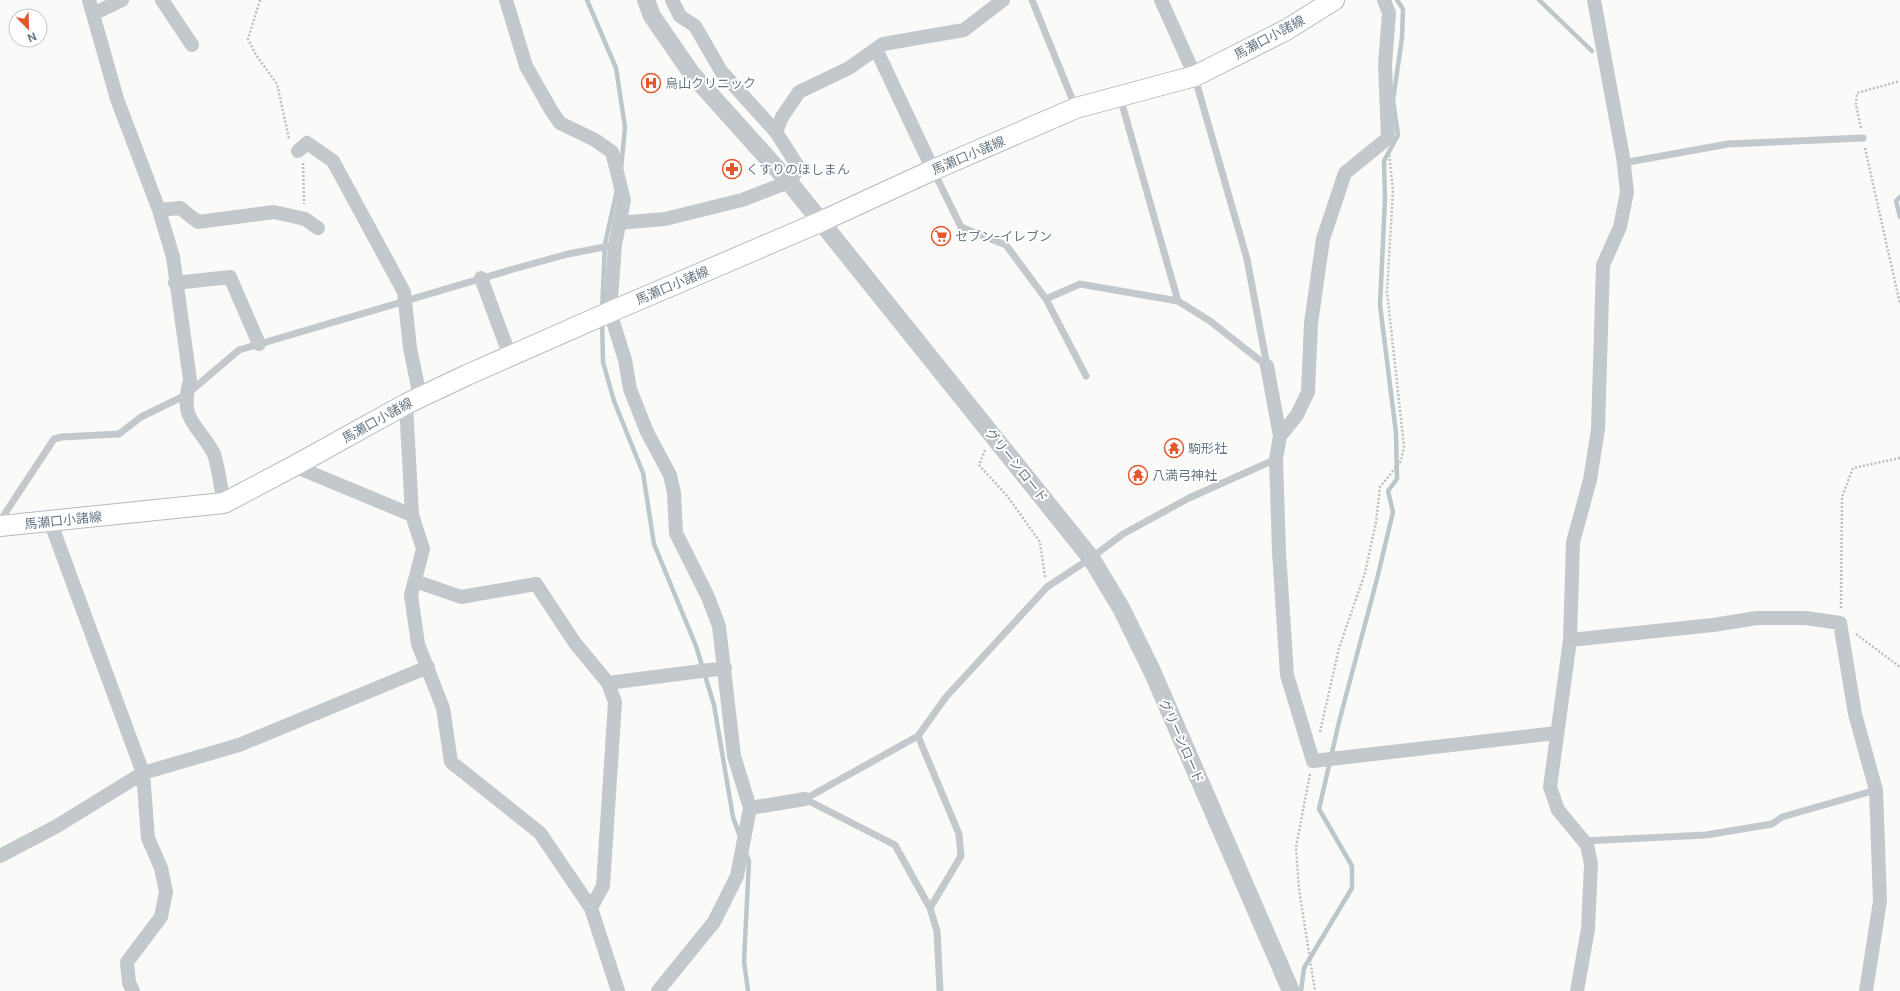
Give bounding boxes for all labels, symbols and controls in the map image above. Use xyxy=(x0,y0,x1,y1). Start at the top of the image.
north arrow xyxy=(8,8,48,48)
street label: 馬瀬口小諸線 xyxy=(1231,12,1307,62)
text: N xyxy=(25,29,39,45)
hospital icon: 烏山クリニック xyxy=(640,72,662,94)
place label: 烏山クリニック xyxy=(665,75,756,91)
street label: 馬瀬口小諸線 xyxy=(929,132,1007,178)
pharmacy icon: くすりのほしまん xyxy=(721,158,743,180)
place label: くすりのほしまん xyxy=(746,161,850,177)
supermarket icon: セブン-イレブン xyxy=(930,225,952,247)
place label: セブン-イレブン xyxy=(955,228,1052,244)
street label: 馬瀬口小諸線 xyxy=(633,262,711,308)
street label: 馬瀬口小諸線 xyxy=(339,394,415,446)
street label: グリーンロード xyxy=(982,425,1052,505)
temple icon: 駒形社 xyxy=(1163,437,1185,459)
place label: 駒形社 xyxy=(1188,440,1227,456)
temple icon: 八満弓神社 xyxy=(1127,464,1149,486)
place label: 八満弓神社 xyxy=(1152,467,1217,483)
street label: 馬瀬口小諸線 xyxy=(23,508,103,532)
street label: グリーンロード xyxy=(1156,696,1208,786)

